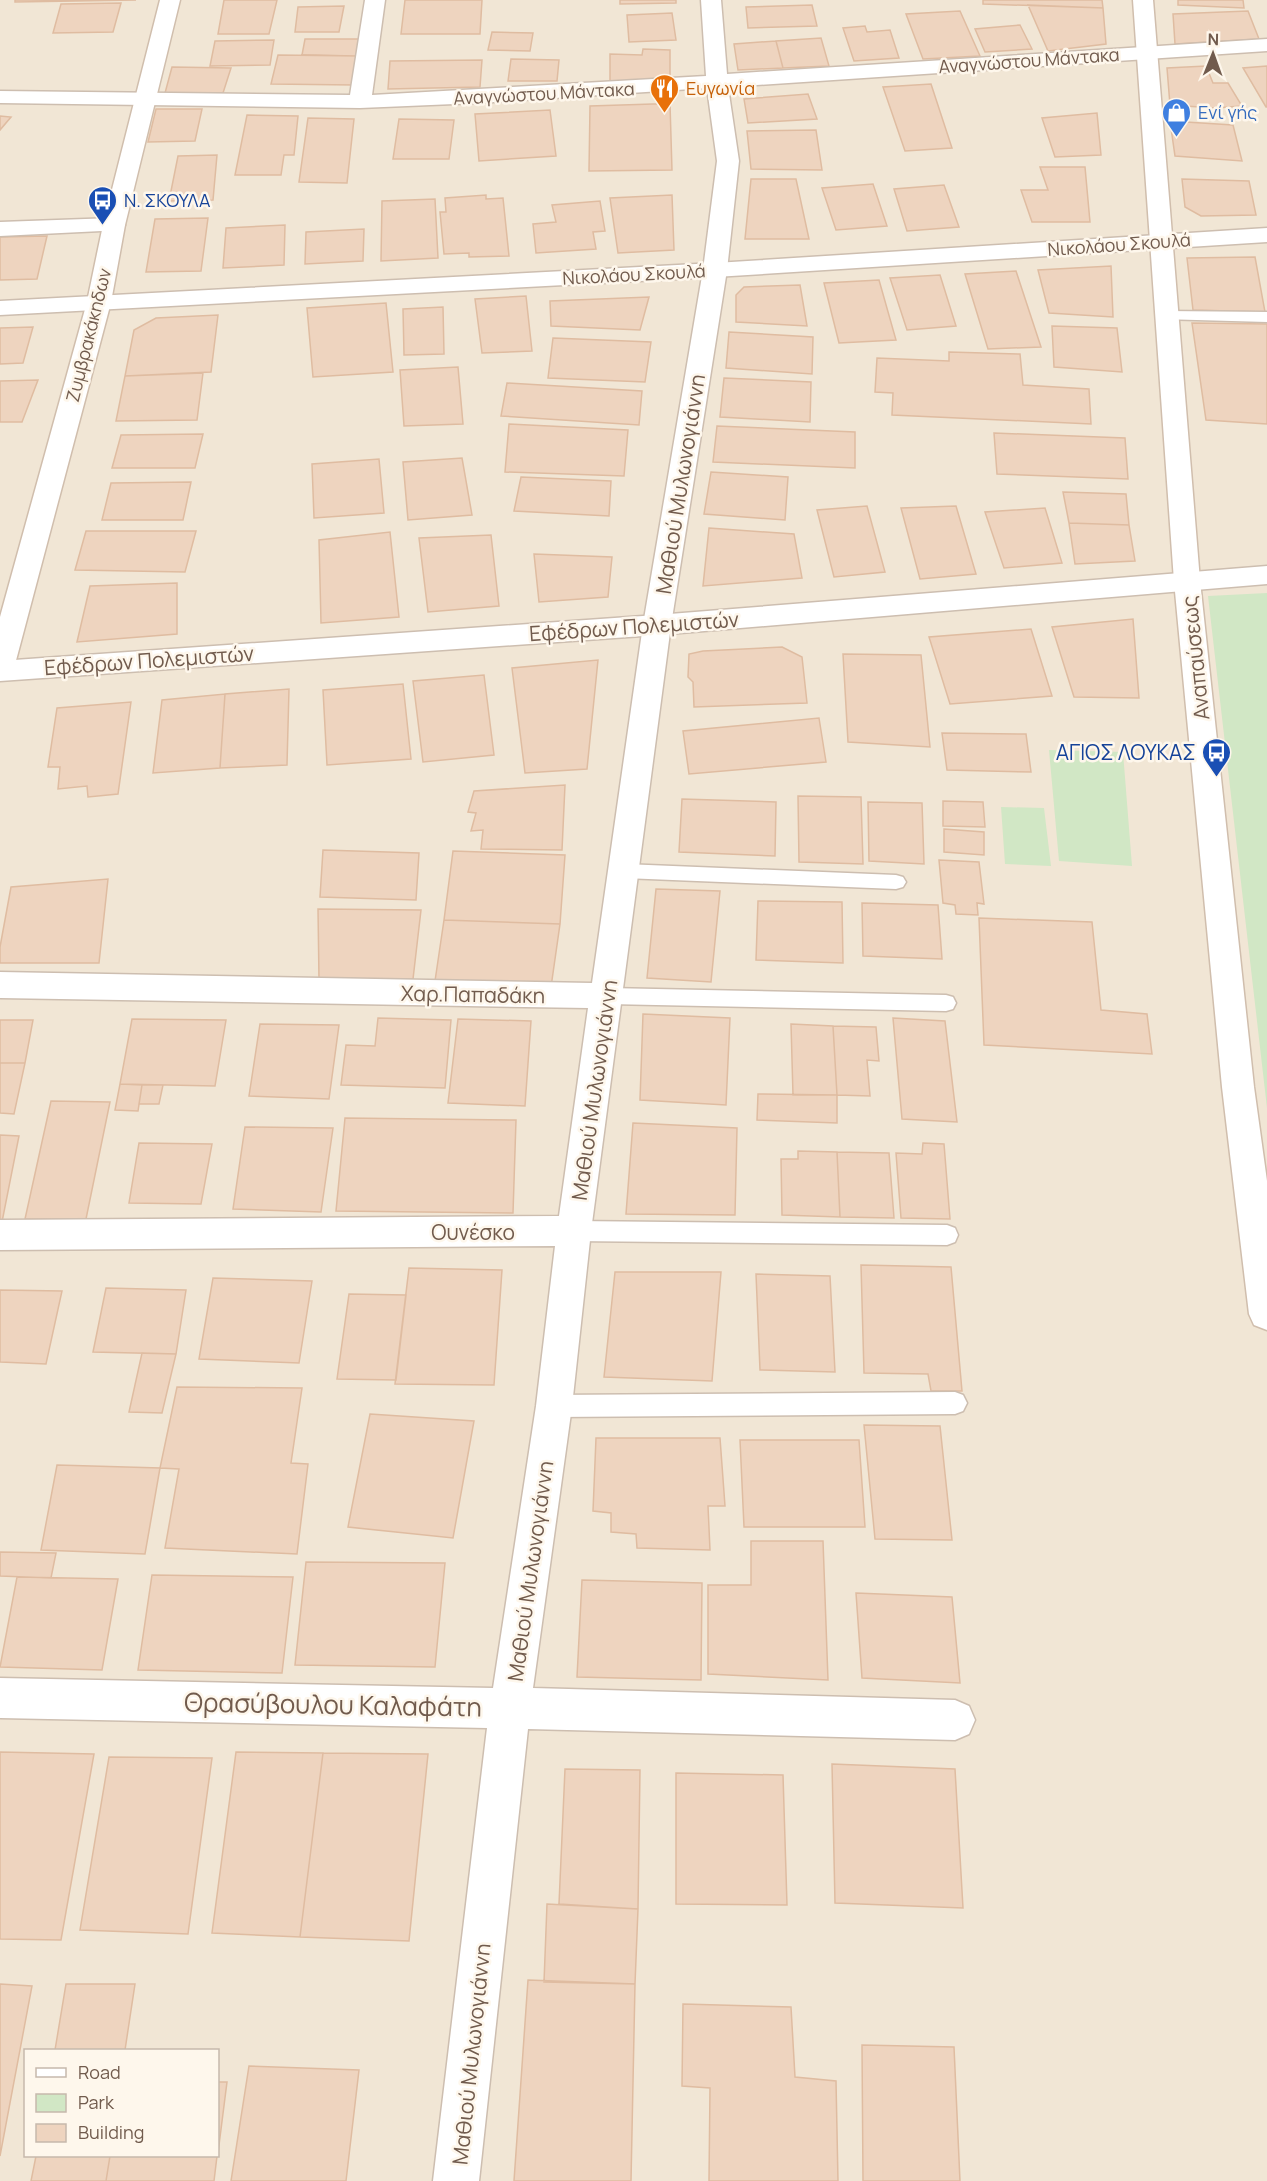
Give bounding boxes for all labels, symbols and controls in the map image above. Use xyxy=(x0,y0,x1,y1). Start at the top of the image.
north arrow xyxy=(1183,24,1243,84)
text: N xyxy=(1207,28,1219,50)
street label: Αναγνώστου Μάντακα xyxy=(938,42,1120,78)
restaurant icon: Ευγωνία xyxy=(649,72,681,114)
street label: Αναγνώστου Μάντακα xyxy=(453,76,635,110)
place label: Ευγωνία xyxy=(686,76,755,100)
shop icon: Ενί γής xyxy=(1161,96,1193,138)
place label: Ενί γής xyxy=(1198,100,1257,124)
bus stop icon: Ν. ΣΚΟΥΛΑ xyxy=(87,184,119,226)
place label: Ν. ΣΚΟΥΛΑ xyxy=(124,188,211,212)
street label: Νικολάου Σκουλά xyxy=(1047,227,1191,261)
street label: Νικολάου Σκουλά xyxy=(562,258,706,290)
street label: Ζυμβρακάκηδων xyxy=(60,266,116,404)
street label: Μαθιού Μυλωνογιάννη xyxy=(649,372,711,596)
street label: Αναπαύσεως xyxy=(1175,594,1215,722)
street label: Εφέδρων Πολεμιστών xyxy=(528,605,740,647)
street label: Εφέδρων Πολεμιστών xyxy=(43,639,255,681)
bus stop icon: ΑΓΙΟΣ ΛΟΥΚΑΣ xyxy=(1201,736,1233,778)
place label: ΑΓΙΟΣ ΛΟΥΚΑΣ xyxy=(1056,738,1196,766)
street label: Μαθιού Μυλωνογιάννη xyxy=(565,978,623,1202)
street label: Χαρ.Παπαδάκη xyxy=(401,979,545,1009)
street label: Ουνέσκο xyxy=(431,1218,515,1246)
street label: Μαθιού Μυλωνογιάννη xyxy=(501,1459,559,1683)
street label: Θρασύβουλου Καλαφάτη xyxy=(184,1683,482,1725)
street label: Μαθιού Μυλωνογιάννη xyxy=(445,1942,497,2166)
legend xyxy=(24,2049,219,2157)
text: Road xyxy=(78,2060,121,2084)
text: Park xyxy=(78,2090,115,2114)
text: Building xyxy=(78,2120,144,2144)

